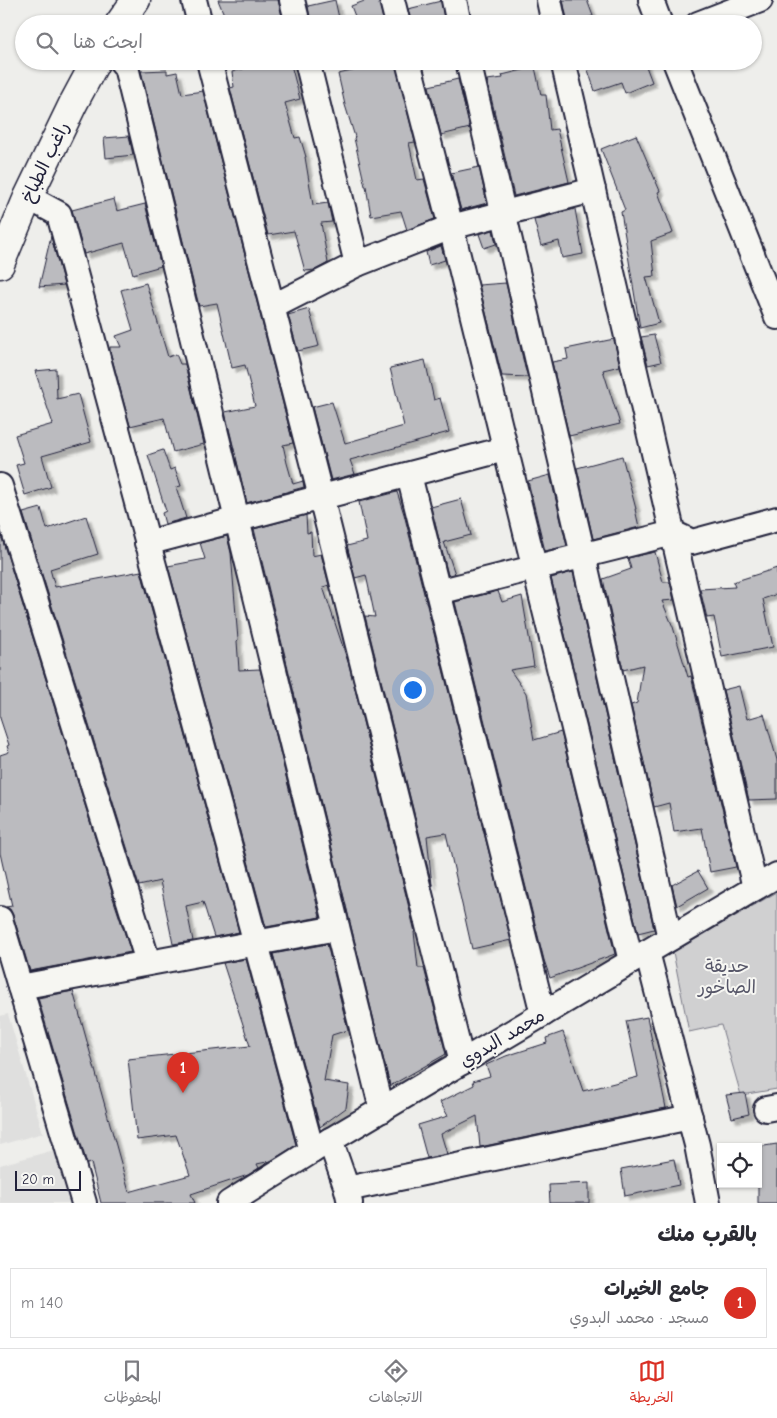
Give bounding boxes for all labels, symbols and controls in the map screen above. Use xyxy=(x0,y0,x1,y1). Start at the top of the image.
search box xyxy=(15,15,762,70)
icon: search xyxy=(33,29,61,57)
text: ابحث هنا xyxy=(73,31,143,53)
street label: راغب الطباخ xyxy=(17,118,75,206)
your location xyxy=(400,677,426,703)
park label: حديقة الصاخور xyxy=(696,956,756,999)
street label: محمد البدوي xyxy=(456,1005,550,1074)
pin: 1 xyxy=(167,1052,199,1093)
map controls xyxy=(717,1143,762,1188)
button: locate xyxy=(717,1143,762,1188)
scale bar xyxy=(15,1168,81,1191)
text: 20 m xyxy=(22,1171,54,1188)
text: بالقرب منك xyxy=(657,1222,757,1246)
text: جامع الخيرات xyxy=(604,1278,709,1300)
text: 140 m xyxy=(21,1294,63,1312)
text: 1 xyxy=(737,1294,743,1312)
text: مسجد · محمد البدوي xyxy=(570,1309,709,1327)
tab: المحفوظات xyxy=(104,1357,161,1410)
tab: الاتجاهات xyxy=(368,1357,423,1410)
tab: الخريطة xyxy=(630,1357,673,1410)

